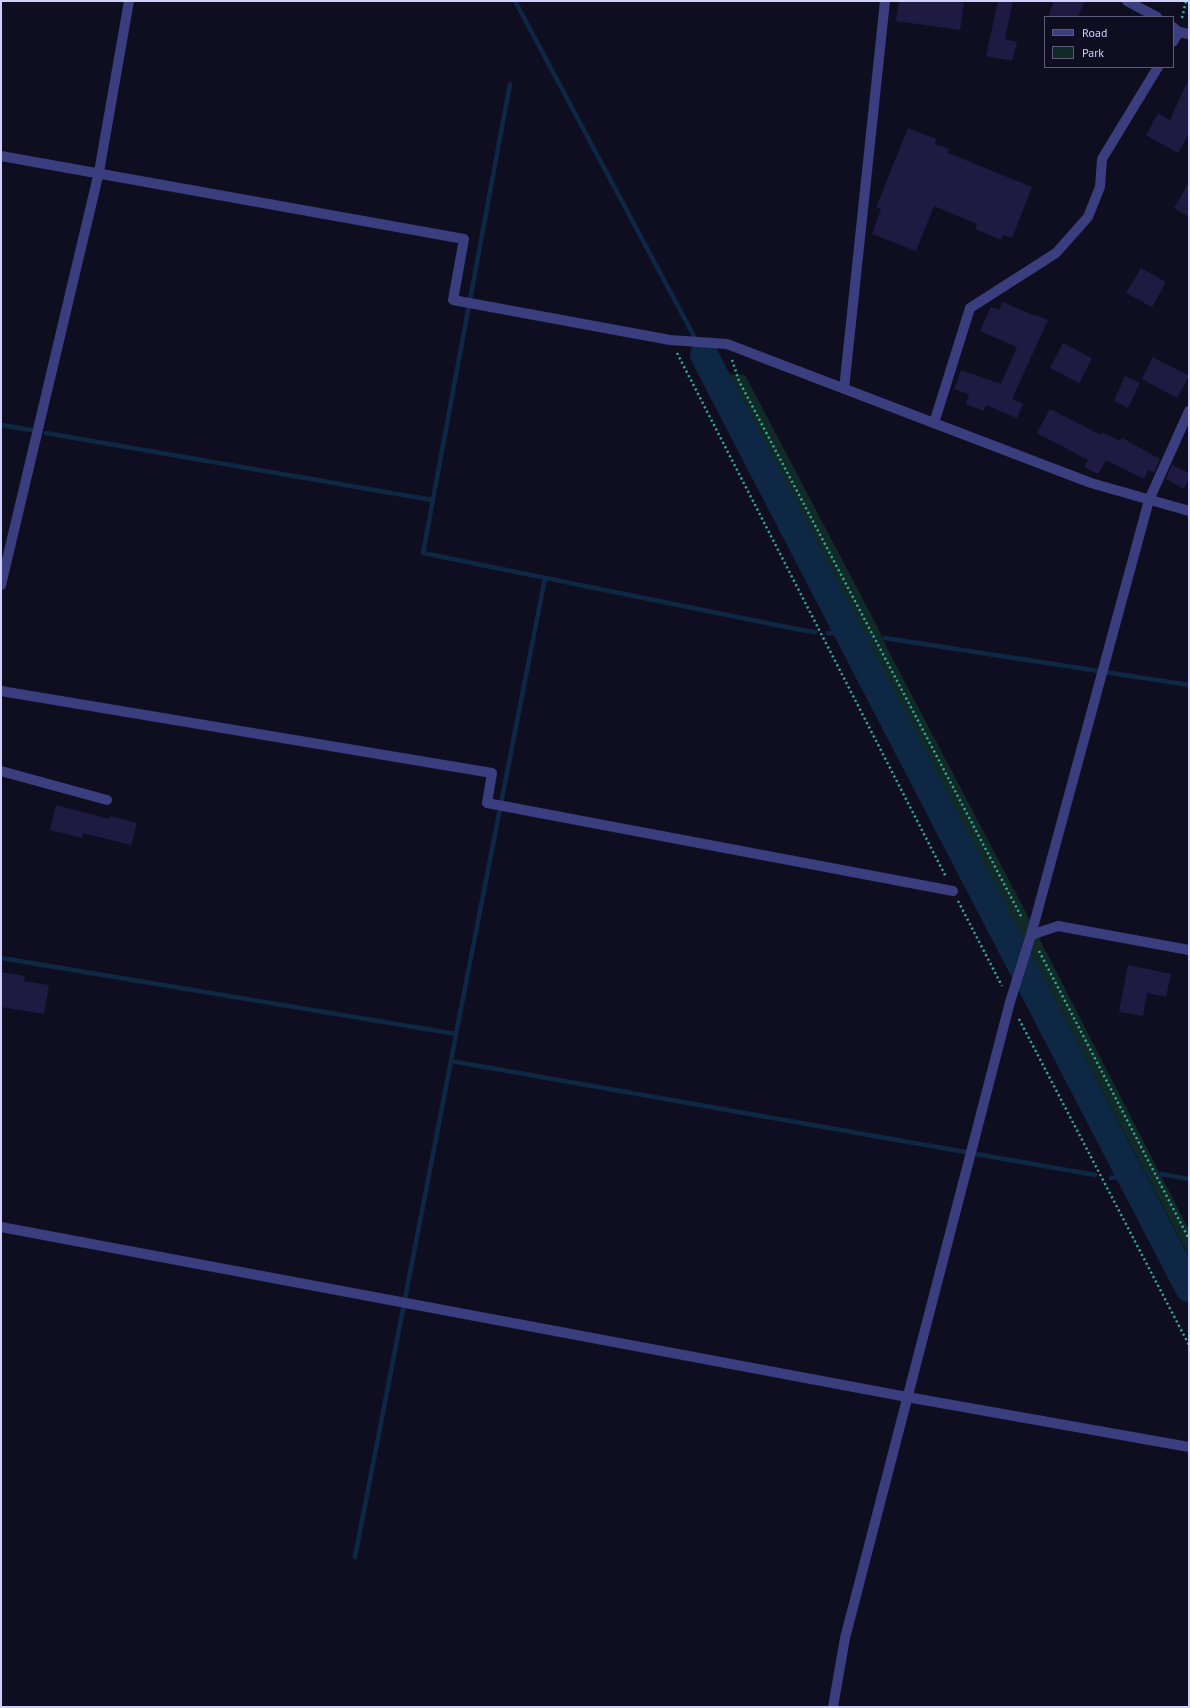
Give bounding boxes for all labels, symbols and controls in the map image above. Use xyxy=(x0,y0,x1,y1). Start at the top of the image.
legend xyxy=(1044,16,1174,68)
text: Road xyxy=(1082,25,1107,40)
text: Park xyxy=(1082,45,1104,60)

